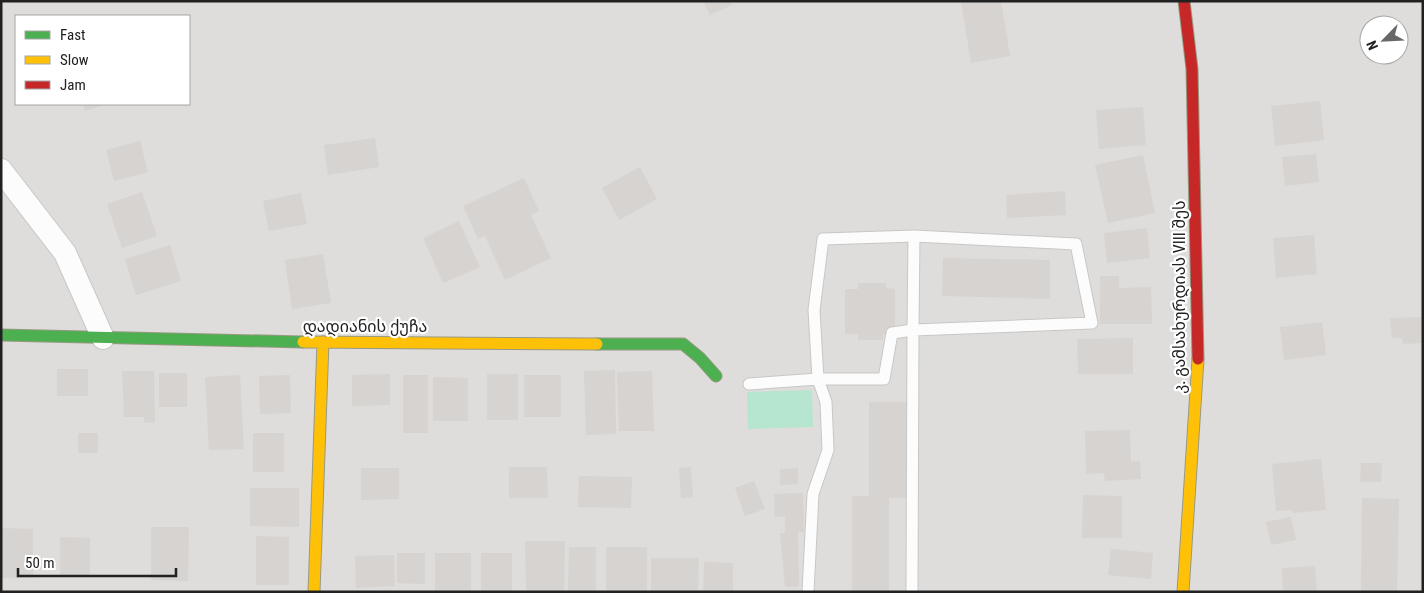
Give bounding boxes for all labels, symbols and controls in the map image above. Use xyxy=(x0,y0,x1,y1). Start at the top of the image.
legend xyxy=(15,15,190,105)
north arrow xyxy=(1359,15,1409,65)
text: Fast xyxy=(60,26,85,44)
text: N xyxy=(1363,38,1381,52)
text: Slow xyxy=(60,51,89,69)
text: Jam xyxy=(60,76,86,94)
street label: კ. გამსახურდიას VIII შეს xyxy=(1170,200,1190,394)
street label: დადიანის ქუჩა xyxy=(303,317,427,337)
scale bar xyxy=(18,546,175,578)
text: 50 m xyxy=(25,554,55,572)

